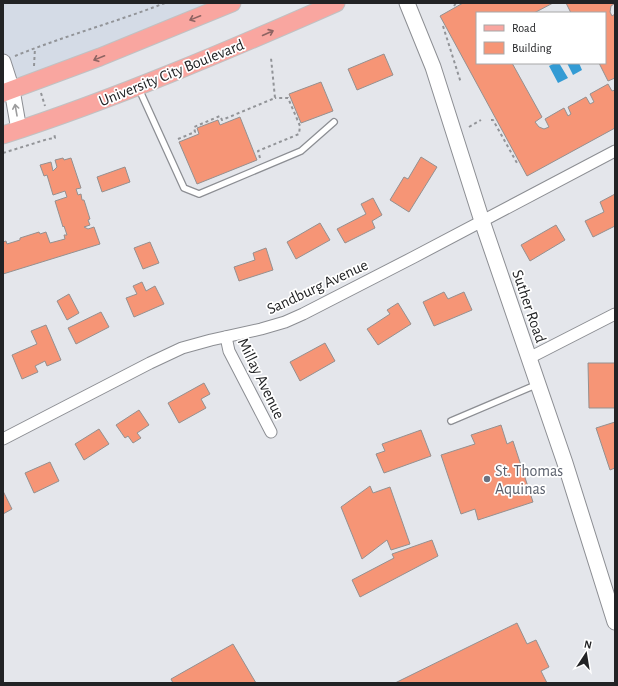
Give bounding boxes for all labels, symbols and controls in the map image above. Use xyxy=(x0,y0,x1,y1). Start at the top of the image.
legend xyxy=(476,12,606,64)
one-way arrow xyxy=(190,15,202,22)
text: Road xyxy=(512,22,536,34)
one-way arrow xyxy=(261,29,273,36)
street label: University City Boulevard xyxy=(97,36,247,110)
text: Building xyxy=(512,42,552,54)
one-way arrow xyxy=(93,54,105,62)
one-way arrow xyxy=(11,104,19,117)
street label: Sandburg Avenue xyxy=(264,257,370,317)
street label: Suther Road xyxy=(509,268,549,345)
street label: Millay Avenue xyxy=(234,336,288,422)
place label: St. Thomas Aquinas xyxy=(495,463,563,497)
marker: St. Thomas Aquinas xyxy=(482,474,492,484)
north arrow xyxy=(566,634,606,674)
text: N xyxy=(583,639,593,651)

